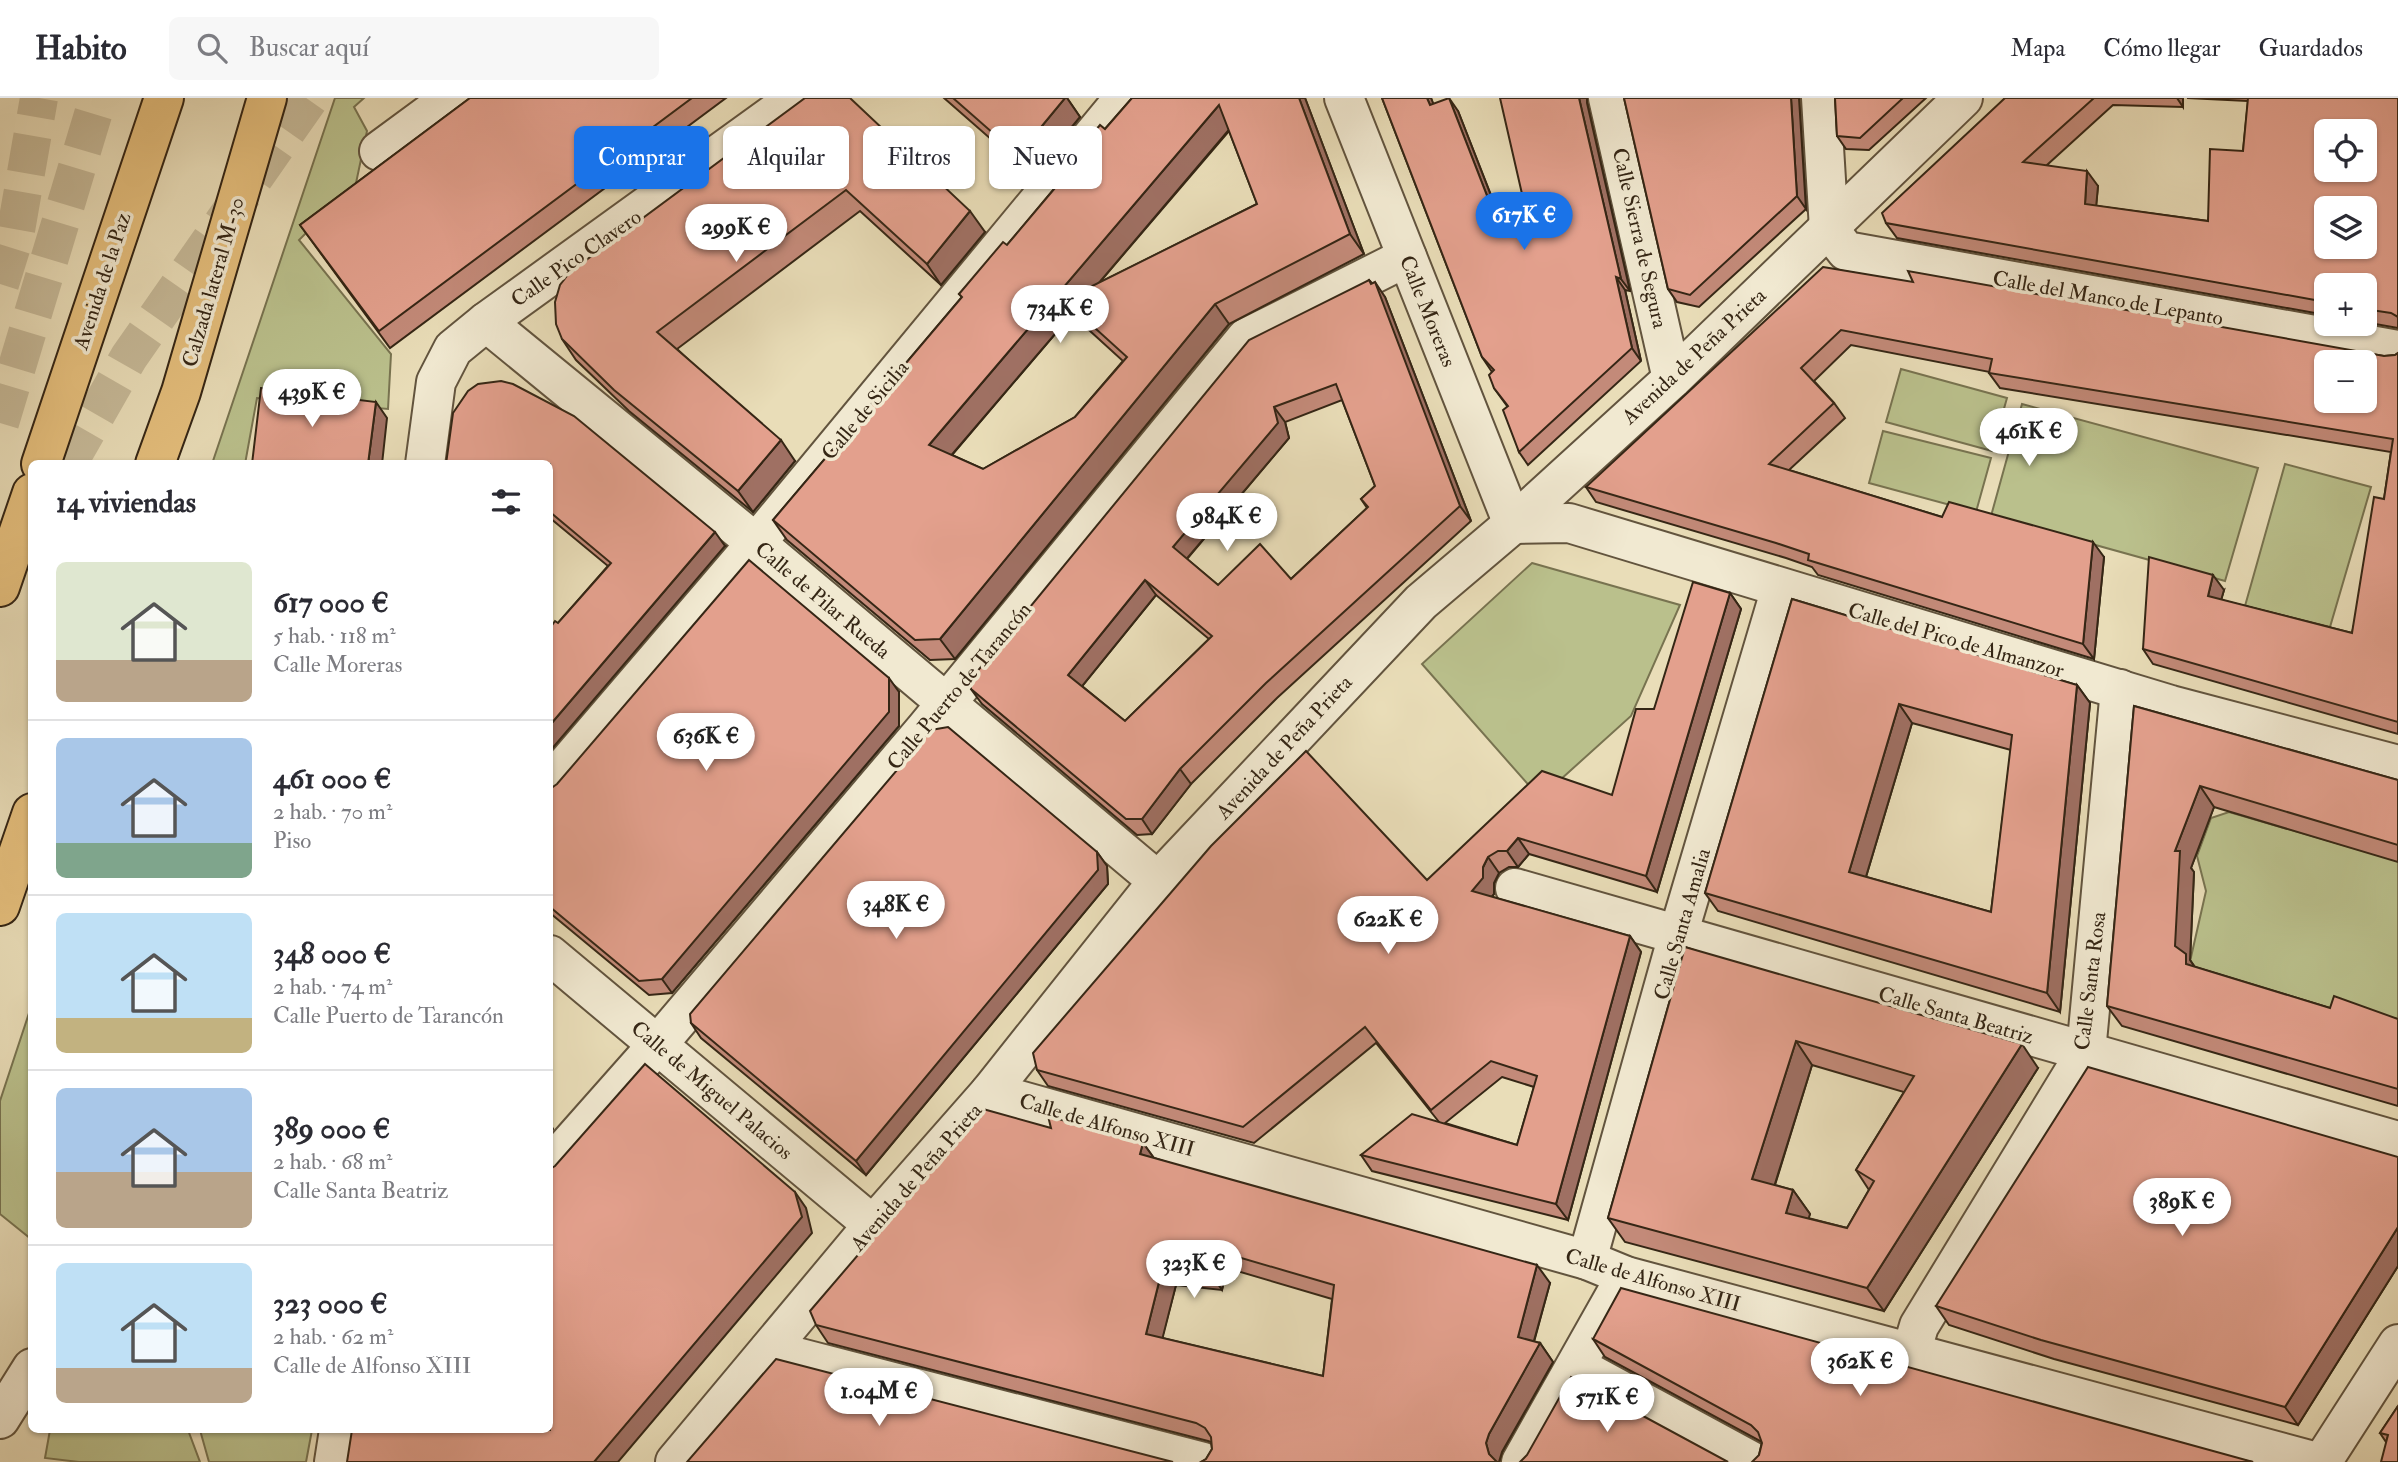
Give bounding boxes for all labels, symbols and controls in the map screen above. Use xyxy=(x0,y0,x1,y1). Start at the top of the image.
search box xyxy=(169,17,659,80)
text: Habito xyxy=(35,28,127,69)
icon: search xyxy=(193,29,231,67)
text: Buscar aquí xyxy=(249,32,369,64)
text: Mapa xyxy=(2010,33,2065,64)
text: Cómo llegar xyxy=(2103,33,2220,64)
text: Guardados xyxy=(2258,33,2363,64)
map controls xyxy=(2314,119,2377,413)
button: locate xyxy=(2314,119,2377,182)
chip: Comprar xyxy=(574,126,709,189)
chip: Alquilar xyxy=(723,126,849,189)
chip: Filtros xyxy=(863,126,975,189)
chip: Nuevo xyxy=(989,126,1102,189)
street label: Calle Sierra de Segura xyxy=(1606,145,1673,331)
pin: 617K € xyxy=(1467,192,1581,252)
street label: Calzada lateral M-30 xyxy=(176,194,251,370)
button: layers xyxy=(2314,196,2377,259)
text: 617K € xyxy=(1492,200,1556,229)
street label: Calle Pico Clavero xyxy=(506,203,647,313)
pin: 299K € xyxy=(679,204,793,264)
street label: Avenida de la Paz xyxy=(67,209,137,354)
text: 299K € xyxy=(701,212,771,241)
street label: Calle Moreras xyxy=(1393,251,1462,371)
street label: Calle del Manco de Lepanto xyxy=(1991,265,2225,332)
button: + xyxy=(2314,273,2377,336)
street label: Avenida de Peña Prieta xyxy=(1616,282,1772,431)
pin: 734K € xyxy=(1003,286,1117,345)
text: 734K € xyxy=(1027,293,1093,322)
button: − xyxy=(2314,350,2377,413)
street label: Calle de Sicilia xyxy=(816,355,915,466)
pin: 439K € xyxy=(255,370,369,429)
text: 439K € xyxy=(278,377,346,406)
pin: 461K € xyxy=(1972,408,2086,468)
text: 461K € xyxy=(1996,416,2062,445)
icon: filters xyxy=(487,483,525,521)
text: 14 viviendas xyxy=(56,484,196,521)
pin: 984K € xyxy=(1170,494,1284,553)
text: 984K € xyxy=(1192,501,1262,530)
street label: Calle de Pilar Rueda xyxy=(749,536,896,665)
text: 617 000 € xyxy=(273,584,389,621)
icon: home xyxy=(112,590,196,674)
street label: Calle Puerto de Tarancón xyxy=(881,597,1038,776)
street label: Calle del Pico de Almanzor xyxy=(1845,597,2067,684)
text: 5 hab. · 118 m² xyxy=(273,621,396,650)
text: Calle Moreras xyxy=(273,650,402,679)
street label: Avenida de Peña Prieta xyxy=(1210,669,1359,826)
pin: 636K € xyxy=(649,714,763,773)
text: 636K € xyxy=(673,721,739,750)
text: 461 000 € xyxy=(273,760,391,797)
icon: home xyxy=(112,766,196,850)
text: 2 hab. · 70 m² xyxy=(273,797,392,826)
text: Piso xyxy=(273,826,311,855)
street label: Calle Santa Amalia xyxy=(1648,845,1717,1003)
pin: 348K € xyxy=(839,882,953,941)
text: 348K € xyxy=(863,889,929,918)
pin: 622K € xyxy=(1331,896,1445,956)
text: 622K € xyxy=(1353,904,1423,933)
street label: Calle Santa Rosa xyxy=(2069,910,2112,1052)
text: 348 000 € xyxy=(273,935,391,972)
icon: home xyxy=(112,941,196,1025)
text: 2 hab. · 74 m² xyxy=(273,972,392,1001)
street label: Calle Santa Beatriz xyxy=(1875,980,2037,1051)
text: Calle Puerto de Tarancón xyxy=(273,1001,504,1030)
street label: Calle de Miguel Palacios xyxy=(625,1015,798,1166)
street label: Calle de Alfonso XIII xyxy=(1016,1088,1198,1163)
street label: Avenida de Peña Prieta xyxy=(844,1097,988,1258)
text: 389 000 € xyxy=(273,1110,390,1147)
icon: home xyxy=(112,1116,196,1200)
text: 2 hab. · 68 m² xyxy=(273,1147,393,1176)
text: Calle Santa Beatriz xyxy=(273,1176,449,1205)
pin: 389K € xyxy=(2125,1178,2239,1238)
text: 389K € xyxy=(2149,1186,2215,1215)
pin: 323K € xyxy=(1137,1240,1251,1300)
street label: Calle de Alfonso XIII xyxy=(1562,1243,1744,1318)
text: 323K € xyxy=(1162,1248,1226,1277)
text: 323 000 € xyxy=(273,1285,388,1322)
icon: home xyxy=(112,1291,196,1375)
text: 2 hab. · 62 m² xyxy=(273,1322,393,1351)
pin: 362K € xyxy=(1803,1338,1917,1398)
text: 362K € xyxy=(1827,1346,1893,1375)
text: Calle de Alfonso XIII xyxy=(273,1351,471,1380)
pin: 1.04M € xyxy=(814,1368,944,1428)
pin: 571K € xyxy=(1550,1374,1664,1434)
text: 1.04M € xyxy=(840,1376,918,1405)
text: 571K € xyxy=(1575,1382,1639,1411)

